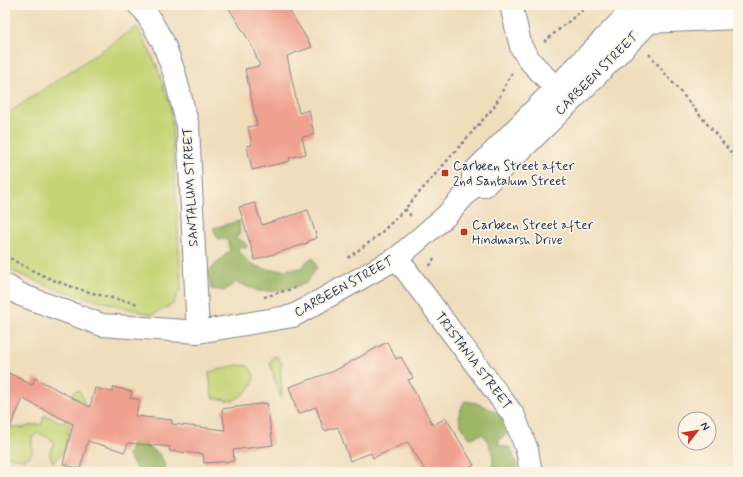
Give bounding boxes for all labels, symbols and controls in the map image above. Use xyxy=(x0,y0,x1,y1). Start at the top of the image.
street label: CARBEEN STREET xyxy=(552,28,643,119)
street label: SANTALUM STREET xyxy=(179,127,203,247)
place label: Carbeen Street after 2nd Santalum Street xyxy=(453,158,575,190)
marker: Carbeen Street after 2nd Santalum Street xyxy=(440,168,450,178)
place label: Carbeen Street after Hindmarsh Drive xyxy=(472,217,594,249)
marker: Carbeen Street after Hindmarsh Drive xyxy=(459,227,469,237)
street label: CARBEEN STREET xyxy=(291,252,398,321)
street label: TRISTANIA STREET xyxy=(431,309,515,413)
north arrow xyxy=(677,411,717,451)
text: N xyxy=(697,420,713,433)

